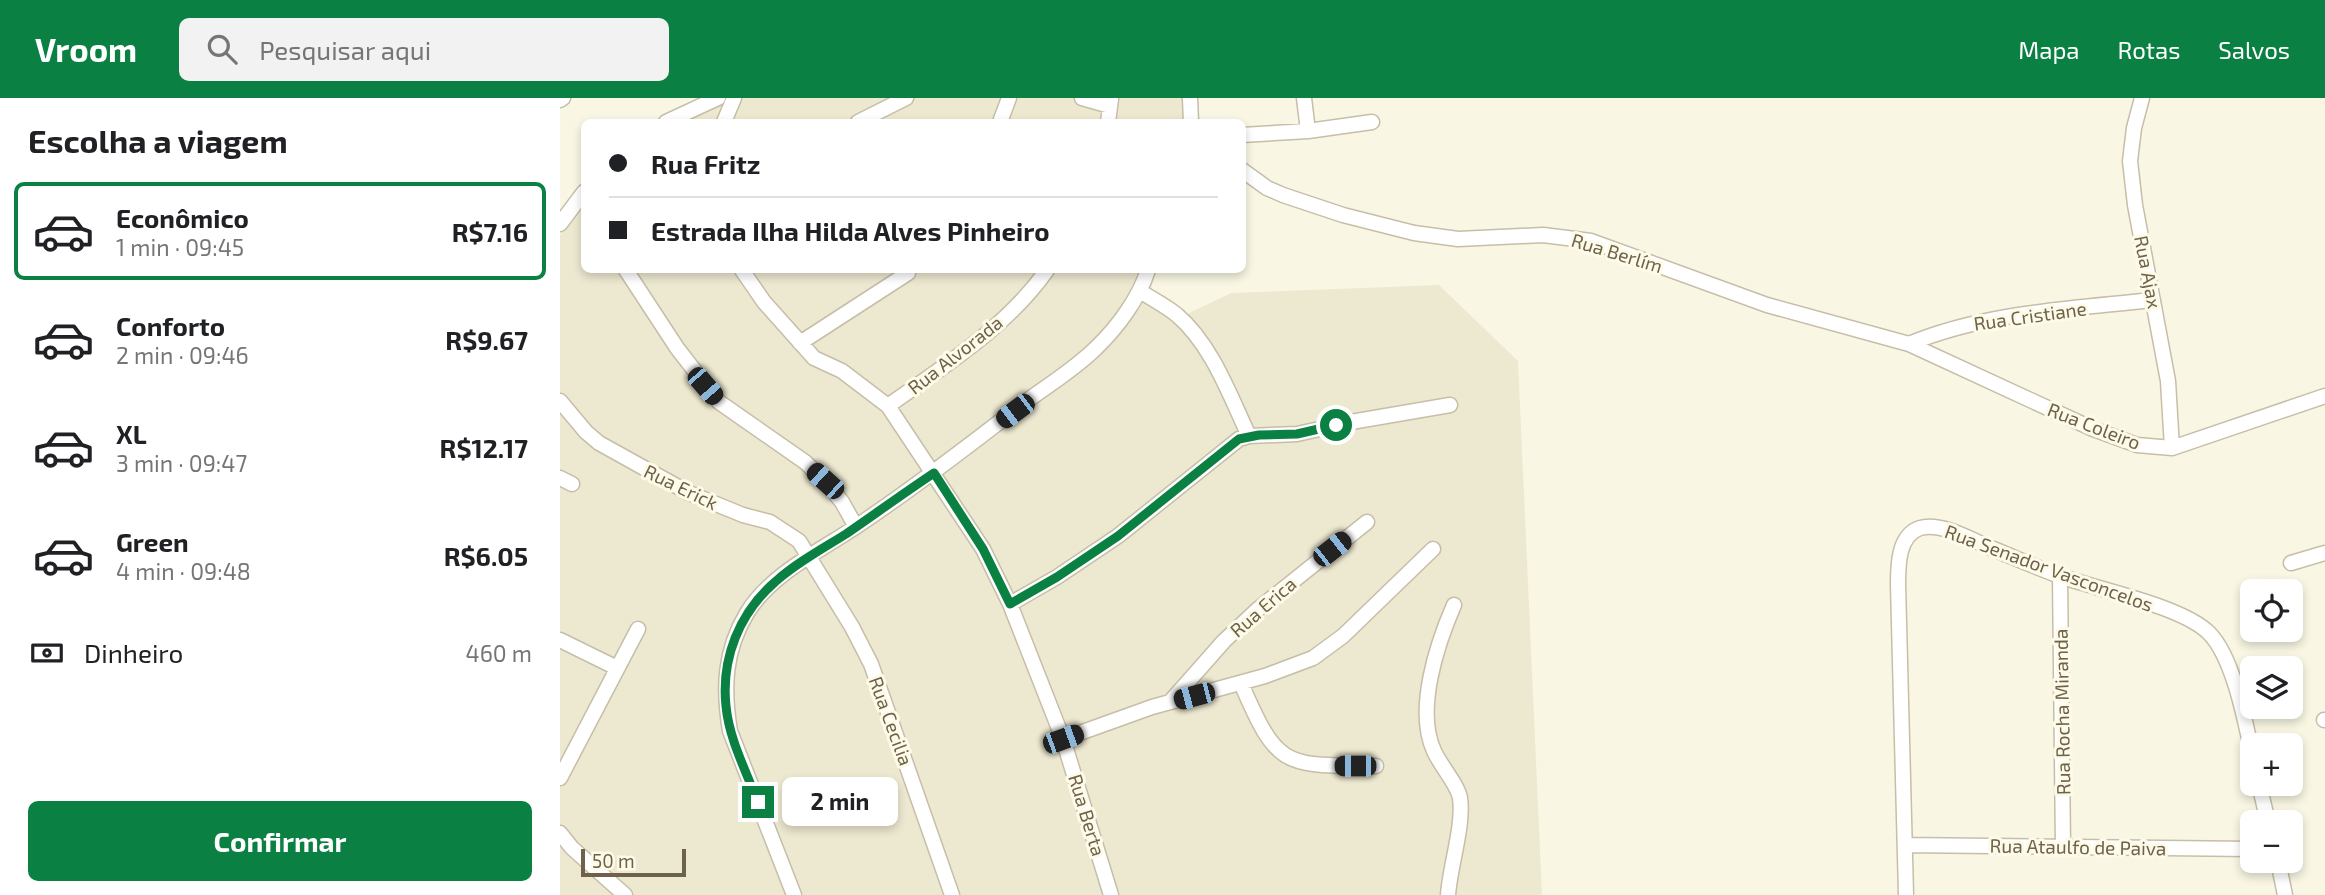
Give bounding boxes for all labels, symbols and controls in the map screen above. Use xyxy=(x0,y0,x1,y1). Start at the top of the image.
search box xyxy=(179,18,669,81)
text: Vroom xyxy=(35,29,137,69)
icon: search xyxy=(203,30,241,68)
text: Pesquisar aqui xyxy=(259,34,431,65)
text: Mapa xyxy=(2018,35,2080,64)
text: Rotas xyxy=(2118,35,2180,64)
text: Salvos xyxy=(2218,35,2290,64)
text: Escolha a viagem xyxy=(28,121,288,159)
text: Rua Fritz xyxy=(651,148,760,179)
icon: car xyxy=(32,200,95,263)
text: Econômico xyxy=(116,202,249,233)
text: Estrada Ilha Hilda Alves Pinheiro xyxy=(651,215,1049,246)
text: R$7.16 xyxy=(452,216,528,247)
street label: Rua Berlím xyxy=(1569,228,1665,277)
text: 1 min · 09:45 xyxy=(116,233,244,261)
street label: Rua Ajax xyxy=(2130,233,2167,310)
street label: Rua Cristiane xyxy=(1972,296,2088,335)
icon: car xyxy=(32,308,95,371)
text: Conforto xyxy=(116,310,225,341)
street label: Rua Alvorada xyxy=(903,310,1007,399)
text: R$9.67 xyxy=(445,324,528,355)
text: 2 min · 09:46 xyxy=(116,341,249,369)
car xyxy=(684,363,727,409)
car xyxy=(992,390,1039,432)
street label: Rua Coleiro xyxy=(2045,397,2144,454)
route start xyxy=(1320,409,1352,441)
icon: car xyxy=(32,416,95,479)
text: XL xyxy=(116,418,147,449)
text: R$12.17 xyxy=(440,432,528,463)
text: 3 min · 09:47 xyxy=(116,449,247,477)
street label: Rua Erick xyxy=(641,459,722,514)
car xyxy=(803,459,848,503)
street label: Rua Senador Vasconcelos xyxy=(1942,519,2156,616)
icon: car xyxy=(32,524,95,587)
text: Green xyxy=(116,526,189,557)
car xyxy=(1309,528,1356,570)
text: R$6.05 xyxy=(444,540,528,571)
text: 4 min · 09:48 xyxy=(116,557,251,585)
street label: Rua Erica xyxy=(1225,572,1300,642)
map controls xyxy=(2240,579,2303,873)
button: locate xyxy=(2240,579,2303,642)
street label: Rua Rocha Miranda xyxy=(2049,629,2074,795)
icon: cash xyxy=(28,634,66,672)
text: Dinheiro xyxy=(84,637,183,668)
text: 460 m xyxy=(466,639,532,667)
button: layers xyxy=(2240,656,2303,719)
street label: Rua Cecilia xyxy=(865,673,918,768)
car xyxy=(1171,680,1218,712)
car xyxy=(1040,722,1087,756)
button: + xyxy=(2240,733,2303,796)
car xyxy=(1335,756,1377,777)
street label: Rua Berta xyxy=(1064,771,1111,859)
callout: 2 min xyxy=(782,778,898,826)
route end xyxy=(742,786,774,818)
text: 2 min xyxy=(811,787,869,815)
button: Confirmar xyxy=(28,801,532,881)
button: − xyxy=(2240,810,2303,873)
street label: Rua Ataulfo de Paiva xyxy=(1990,833,2166,860)
scale bar xyxy=(581,846,686,878)
text: 50 m xyxy=(592,849,635,872)

